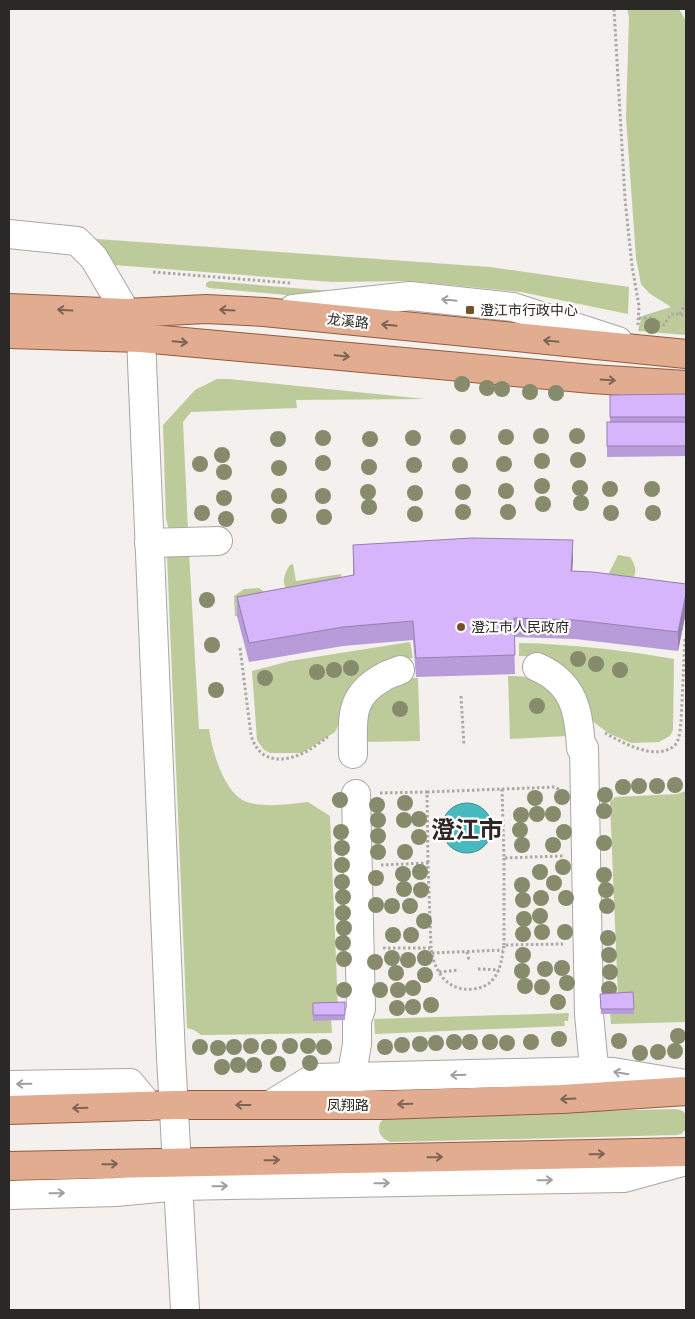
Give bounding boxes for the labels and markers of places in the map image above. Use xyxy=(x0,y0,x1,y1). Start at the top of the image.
place label: 澄江市行政中心 xyxy=(480,302,578,318)
marker: 澄江市行政中心 xyxy=(464,304,476,316)
place label: 澄江市人民政府 xyxy=(471,619,569,635)
marker: 澄江市人民政府 xyxy=(455,621,467,633)

